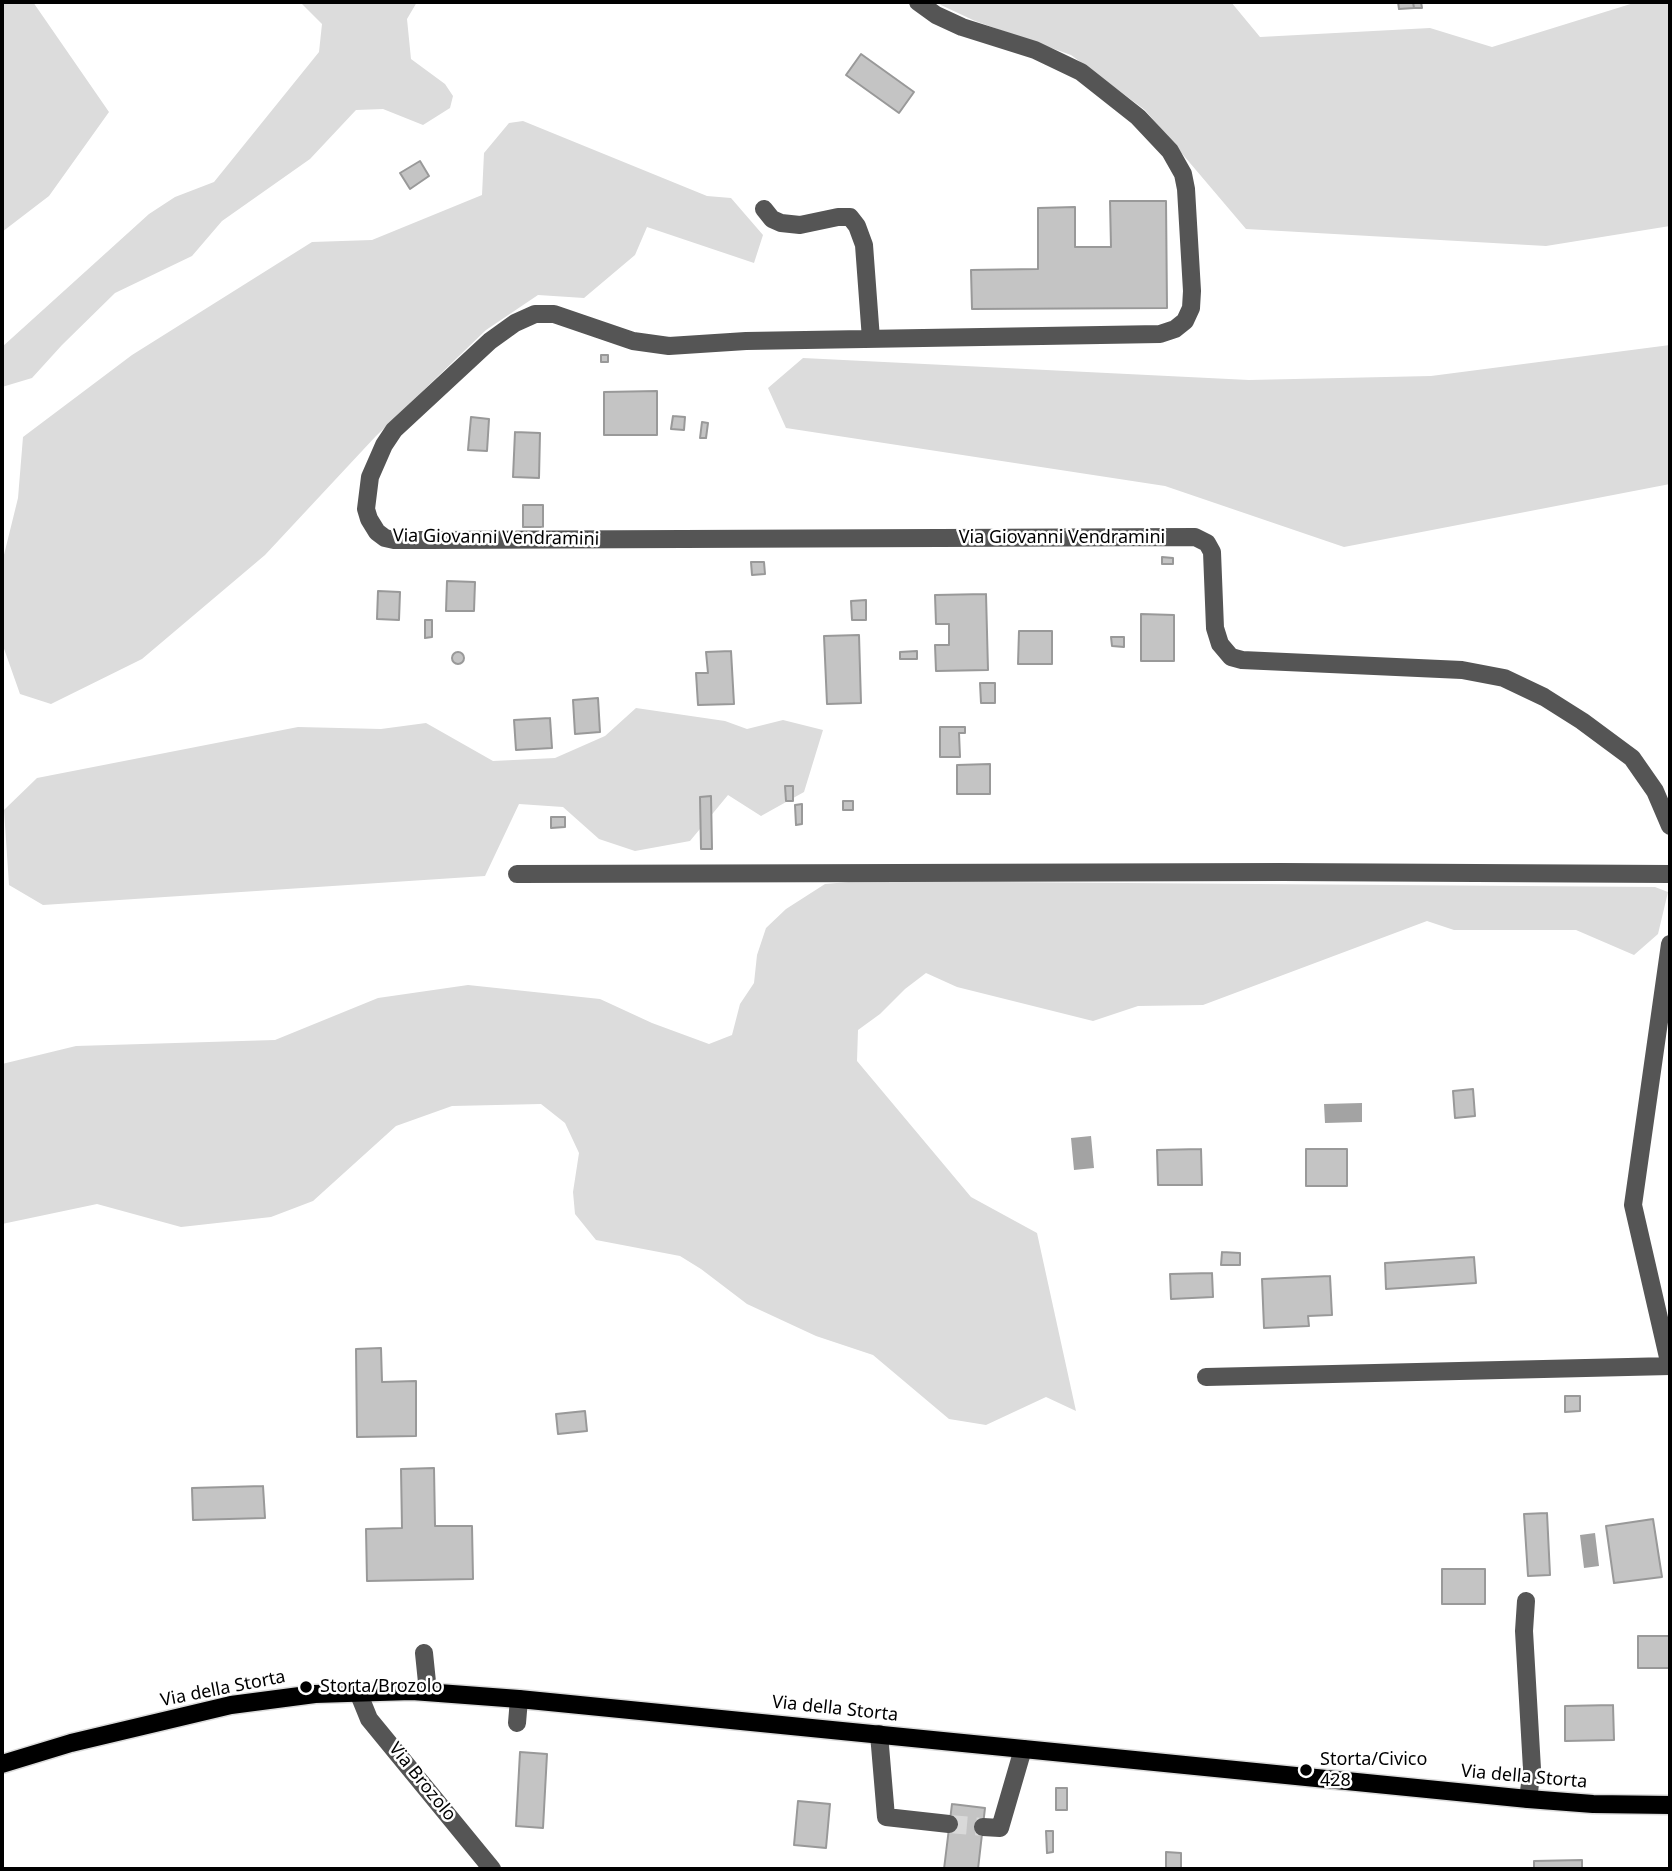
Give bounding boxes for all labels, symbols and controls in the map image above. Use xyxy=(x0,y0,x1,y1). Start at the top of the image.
street label: Via Giovanni Vendramini xyxy=(393,525,599,551)
street label: Via Giovanni Vendramini xyxy=(959,527,1165,549)
street label: Via della Storta xyxy=(159,1666,287,1712)
place label: Storta/Brozolo xyxy=(320,1676,442,1698)
marker: Storta/Brozolo xyxy=(298,1679,314,1695)
street label: Via della Storta xyxy=(771,1692,899,1726)
street label: Via Brozolo xyxy=(384,1738,460,1826)
place label: Storta/Civico 428 xyxy=(1320,1749,1427,1792)
street label: Via della Storta xyxy=(1460,1761,1588,1793)
marker: Storta/Civico 428 xyxy=(1298,1762,1314,1778)

